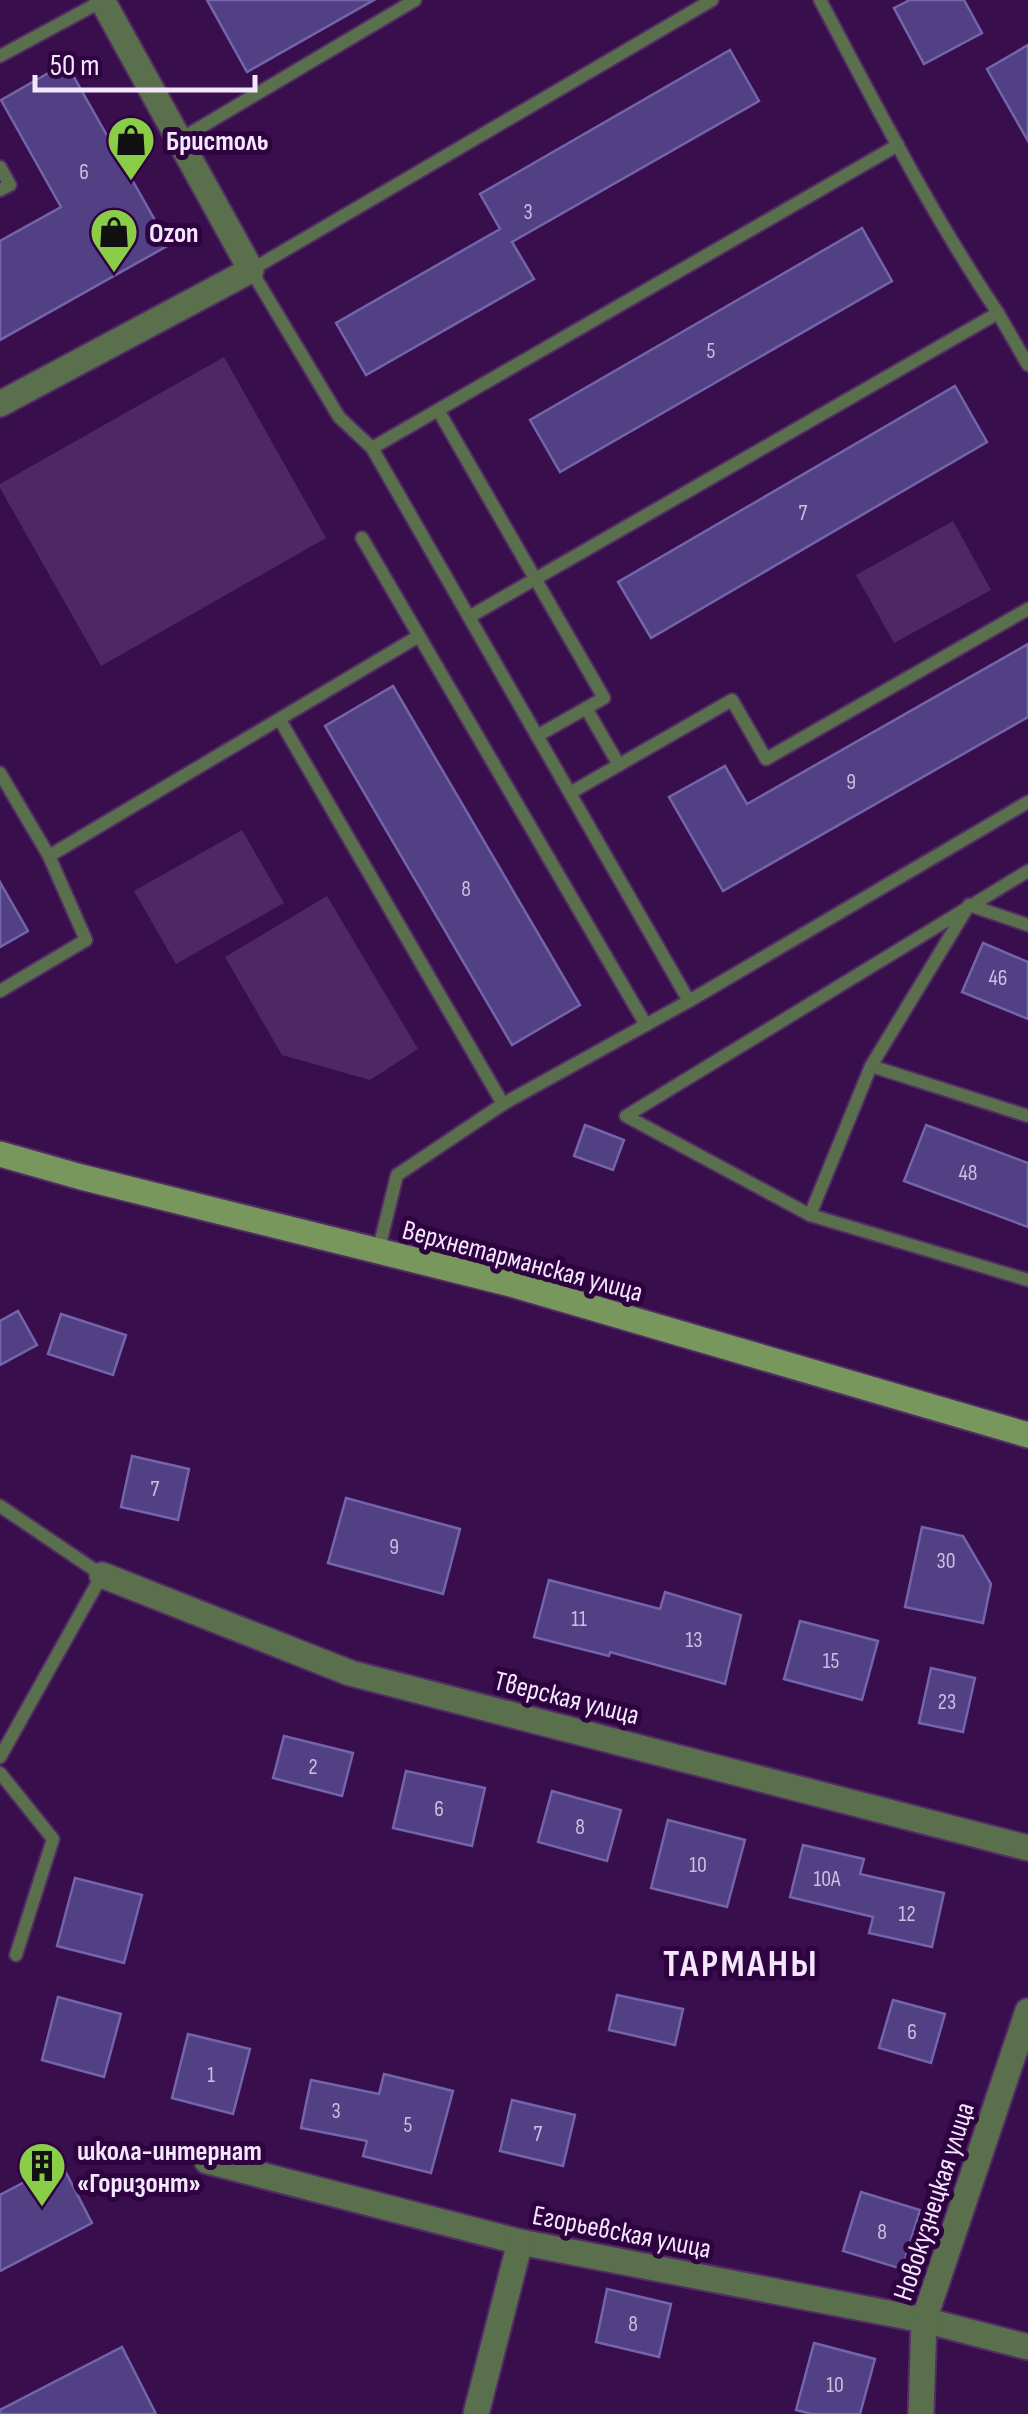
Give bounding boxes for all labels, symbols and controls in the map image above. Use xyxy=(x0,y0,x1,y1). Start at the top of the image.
scale bar xyxy=(35,30,255,92)
text: 50 m xyxy=(50,48,99,84)
shop icon: Бристоль xyxy=(105,114,157,182)
place label: Бристоль xyxy=(166,125,269,158)
house number: 6 xyxy=(79,159,89,186)
house number: 3 xyxy=(523,199,533,226)
shop icon: Ozon xyxy=(88,206,140,274)
place label: Ozon xyxy=(149,217,199,250)
house number: 5 xyxy=(707,338,716,365)
house number: 7 xyxy=(799,500,808,527)
house number: 9 xyxy=(846,769,856,796)
house number: 8 xyxy=(461,876,471,903)
house number: 46 xyxy=(989,965,1007,992)
house number: 48 xyxy=(959,1160,977,1187)
street label: Верхнетарманская улица xyxy=(399,1213,646,1309)
house number: 7 xyxy=(151,1476,160,1503)
house number: 9 xyxy=(389,1534,399,1561)
house number: 30 xyxy=(936,1548,956,1575)
house number: 11 xyxy=(571,1606,587,1633)
house number: 13 xyxy=(686,1627,702,1654)
house number: 15 xyxy=(823,1648,839,1675)
street label: Тверская улица xyxy=(491,1664,643,1732)
house number: 23 xyxy=(938,1689,956,1716)
house number: 2 xyxy=(308,1754,318,1781)
house number: 6 xyxy=(434,1796,444,1823)
house number: 8 xyxy=(575,1814,585,1841)
house number: 10 xyxy=(689,1852,707,1879)
house number: 10А xyxy=(814,1866,841,1893)
house number: 12 xyxy=(898,1901,916,1928)
district label: ТАРМАНЫ xyxy=(663,1942,819,1987)
house number: 6 xyxy=(907,2019,917,2046)
house number: 1 xyxy=(207,2062,215,2089)
house number: 3 xyxy=(331,2098,341,2125)
street label: Новокузнецкая улица xyxy=(887,2098,982,2305)
house number: 5 xyxy=(404,2112,413,2139)
house number: 7 xyxy=(534,2121,543,2148)
place label: школа-интернат «Горизонт» xyxy=(77,2135,262,2200)
building icon: школа-интернат «Горизонт» xyxy=(16,2140,68,2208)
street label: Егорьевская улица xyxy=(530,2199,714,2266)
house number: 8 xyxy=(877,2219,887,2246)
house number: 8 xyxy=(628,2311,638,2338)
house number: 10 xyxy=(826,2372,844,2399)

